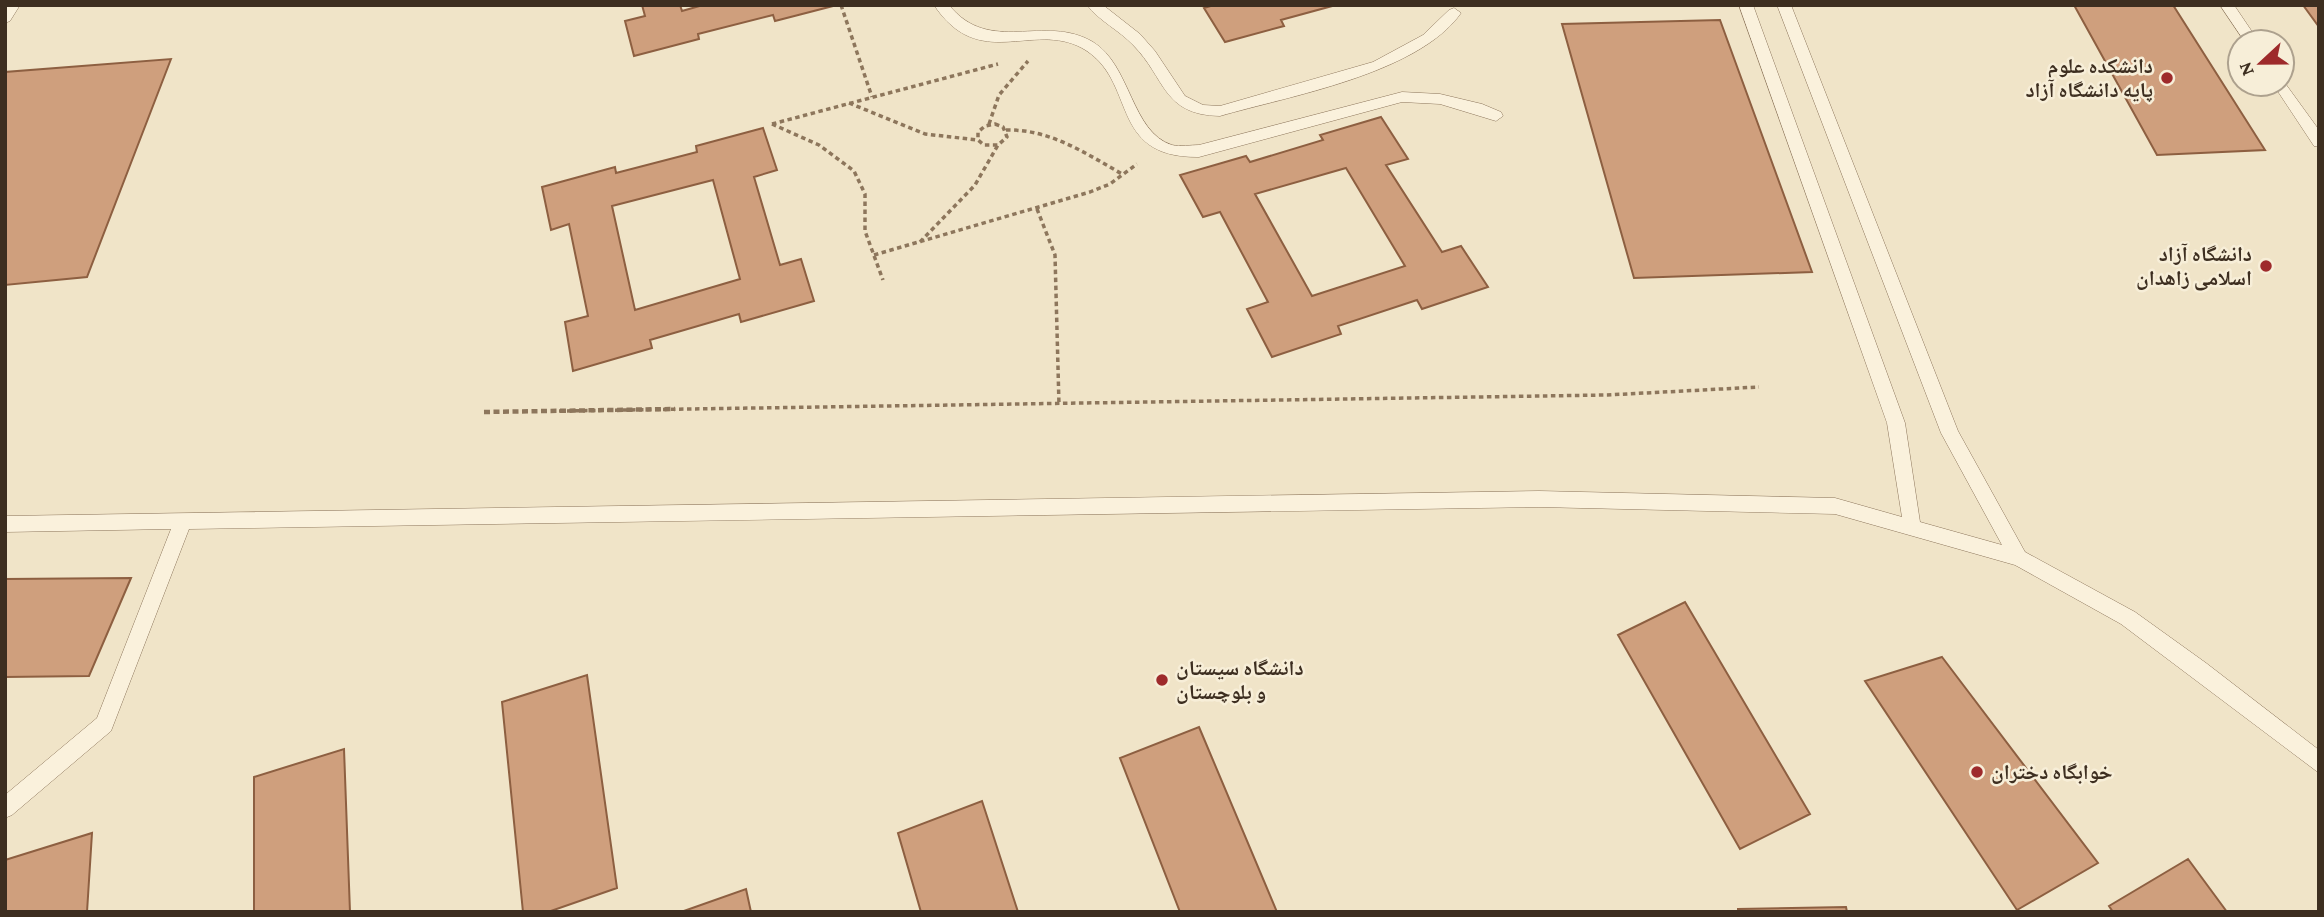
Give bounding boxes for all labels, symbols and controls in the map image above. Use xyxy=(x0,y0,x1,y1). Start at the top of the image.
north arrow xyxy=(2226,28,2296,98)
place label: دانشکده علوم پایه دانشگاه آزاد xyxy=(2025,54,2153,102)
text: N xyxy=(2234,59,2258,79)
marker: دانشکده علوم پایه دانشگاه آزاد xyxy=(2159,70,2175,86)
place label: دانشگاه آزاد اسلامی زاهدان xyxy=(2136,242,2252,291)
marker: دانشگاه آزاد اسلامی زاهدان xyxy=(2258,258,2274,274)
place label: دانشگاه سیستان و بلوچستان xyxy=(1176,656,1304,704)
marker: دانشگاه سیستان و بلوچستان xyxy=(1154,672,1170,688)
place label: خوابگاه دختران xyxy=(1991,760,2113,784)
marker: خوابگاه دختران xyxy=(1969,764,1985,780)

